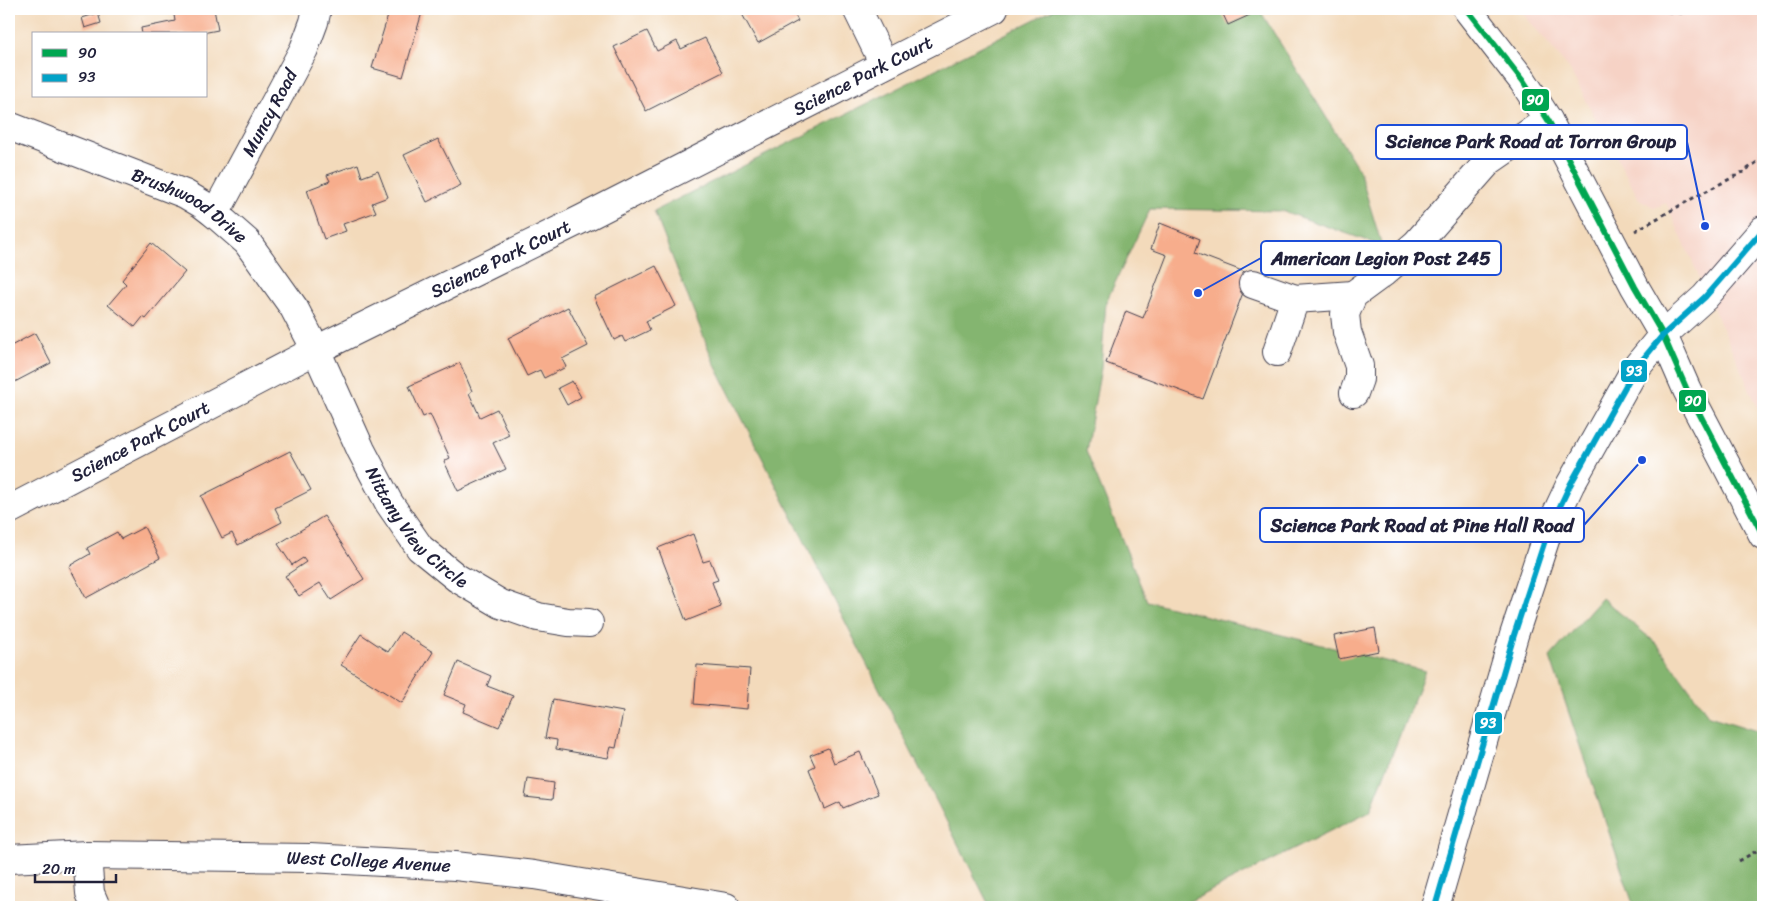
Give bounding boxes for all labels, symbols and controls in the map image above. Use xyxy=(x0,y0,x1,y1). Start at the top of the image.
street label: Science Park Court xyxy=(787,27,939,125)
legend xyxy=(32,32,208,98)
text: 90 xyxy=(78,40,97,66)
street label: Muncy Road xyxy=(233,62,307,162)
text: 93 xyxy=(78,64,95,90)
line badge: 90 xyxy=(1521,88,1550,112)
text: 90 xyxy=(1526,88,1544,113)
callout: Science Park Road at Torron Group xyxy=(1376,125,1687,159)
text: Science Park Road at Torron Group xyxy=(1385,125,1676,158)
street label: Brushwood Drive xyxy=(127,159,255,252)
street label: Science Park Court xyxy=(425,211,577,307)
callout: American Legion Post 245 xyxy=(1261,241,1501,275)
text: American Legion Post 245 xyxy=(1270,242,1491,275)
line badge: 93 xyxy=(1620,359,1648,383)
text: 93 xyxy=(1626,359,1642,384)
line badge: 90 xyxy=(1678,389,1707,413)
text: 90 xyxy=(1684,389,1702,414)
street label: Science Park Court xyxy=(65,392,216,491)
street label: Nittany View Circle xyxy=(356,460,475,597)
callout: Science Park Road at Pine Hall Road xyxy=(1260,508,1584,542)
text: Science Park Road at Pine Hall Road xyxy=(1270,509,1575,542)
line badge: 93 xyxy=(1474,711,1503,735)
text: 93 xyxy=(1480,711,1496,736)
street label: West College Avenue xyxy=(286,842,452,882)
scale bar xyxy=(35,851,116,883)
text: 20 m xyxy=(42,856,76,882)

